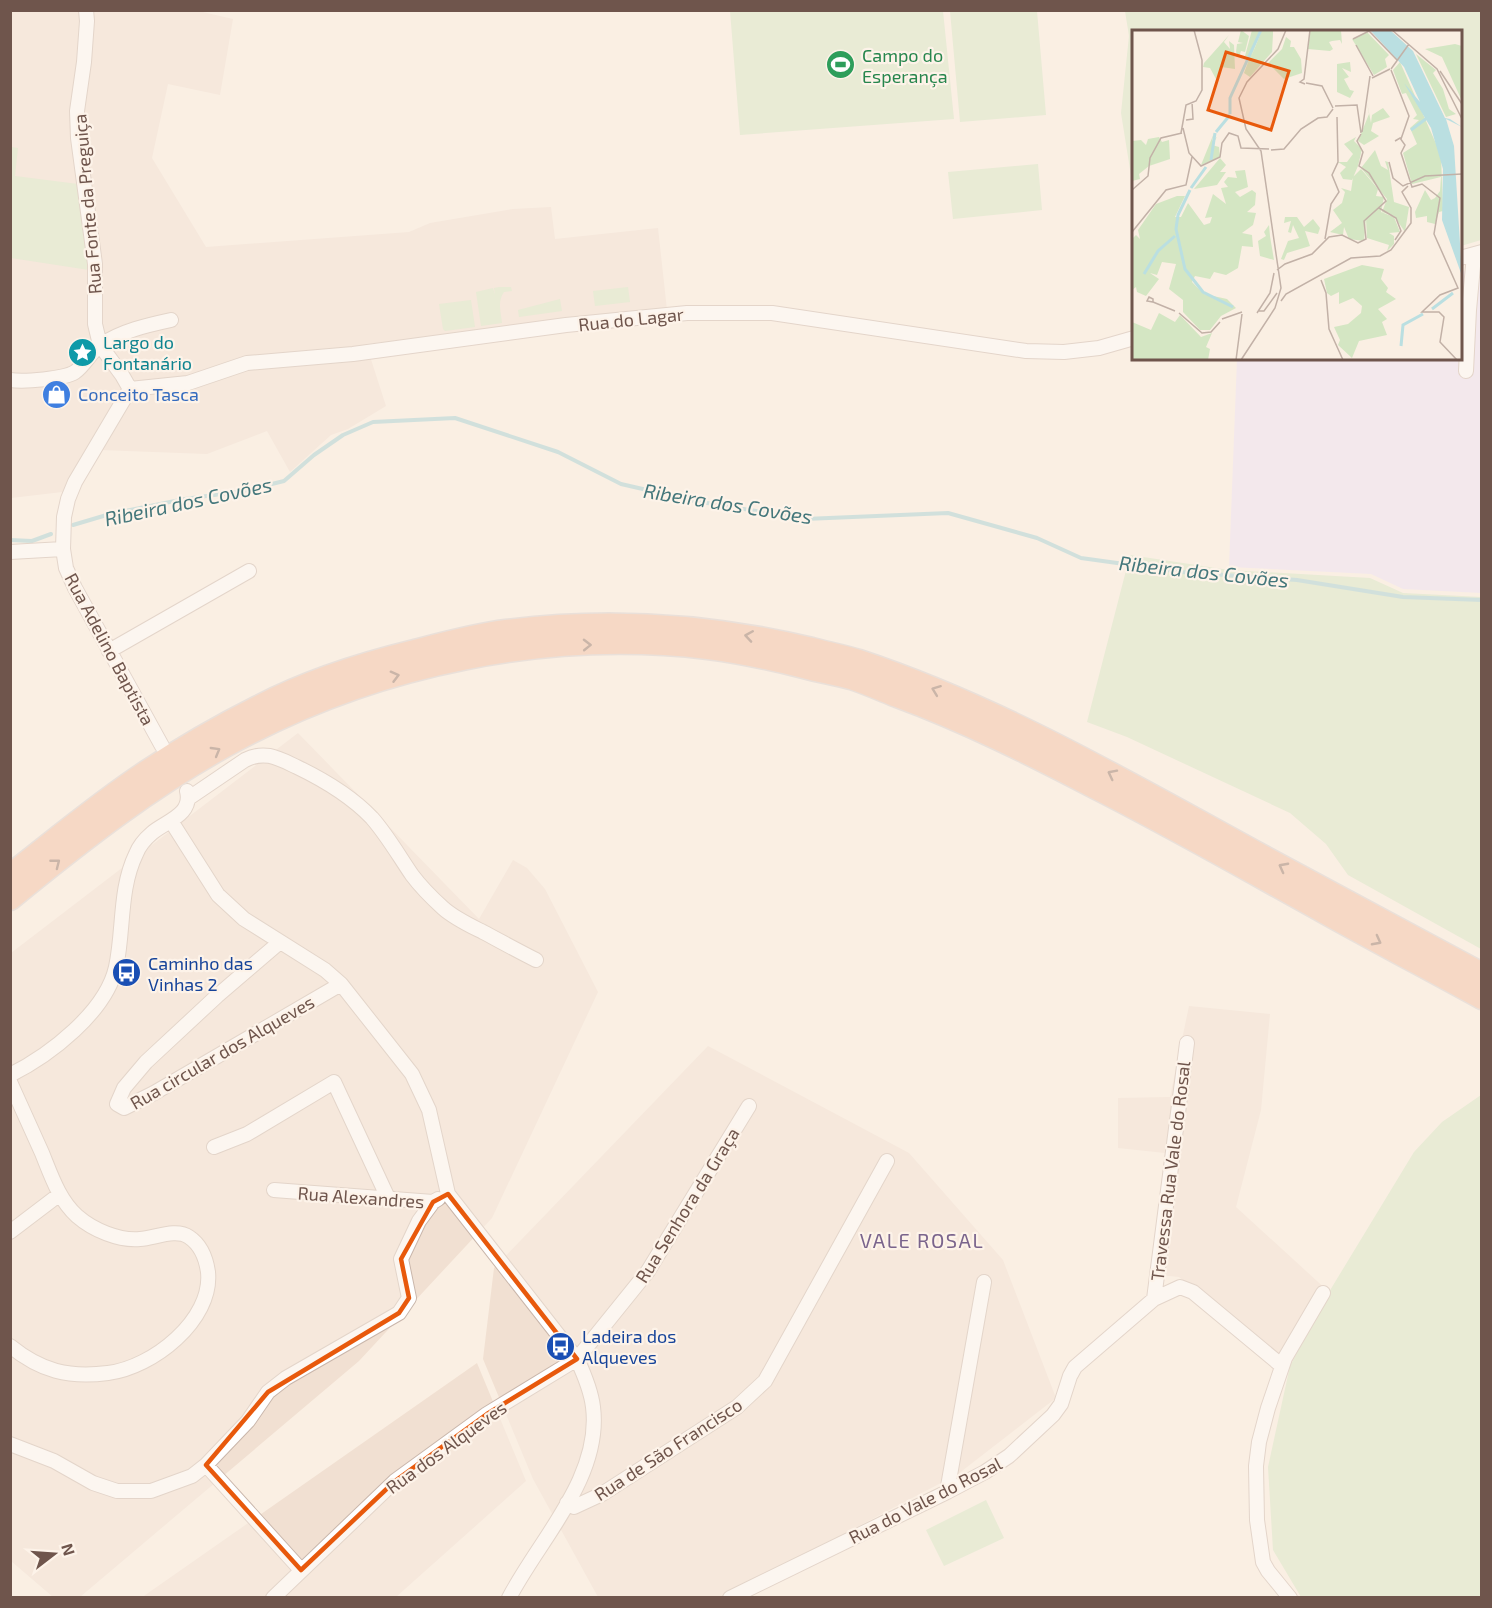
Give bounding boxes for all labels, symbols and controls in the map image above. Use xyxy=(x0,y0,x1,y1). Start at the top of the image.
inset map xyxy=(1132,30,1462,360)
place label: Campo do Esperança xyxy=(862,44,948,88)
sports icon: Campo do Esperança xyxy=(825,49,857,81)
street label: Rua Fonte da Preguiça xyxy=(68,113,107,295)
street label: Rua do Lagar xyxy=(577,303,685,335)
place label: Largo do Fontanário xyxy=(103,331,192,374)
place icon: Largo do Fontanário xyxy=(66,336,98,368)
shop icon: Conceito Tasca xyxy=(41,378,73,410)
place label: Conceito Tasca xyxy=(78,383,199,405)
water label: Ribeira dos Covões xyxy=(102,472,274,530)
water label: Ribeira dos Covões xyxy=(642,478,814,528)
water label: Ribeira dos Covões xyxy=(1118,550,1290,592)
street label: Rua Adelino Baptista xyxy=(61,569,159,729)
one-way arrow xyxy=(745,631,754,643)
one-way arrow xyxy=(582,638,591,651)
one-way arrow xyxy=(389,671,400,683)
one-way arrow xyxy=(932,684,942,697)
one-way arrow xyxy=(210,747,220,758)
one-way arrow xyxy=(1108,770,1118,781)
one-way arrow xyxy=(50,859,61,870)
one-way arrow xyxy=(1279,863,1290,874)
one-way arrow xyxy=(1370,934,1381,945)
place label: Caminho das Vinhas 2 xyxy=(148,952,253,995)
bus stop icon: Caminho das Vinhas 2 xyxy=(111,957,143,989)
street label: Rua circular dos Alqueves xyxy=(126,990,318,1114)
street label: Travessa Rua Vale do Rosal xyxy=(1146,1059,1194,1282)
street label: Rua Senhora da Graça xyxy=(630,1123,745,1287)
street label: Rua Alexandres xyxy=(297,1182,425,1212)
district label: VALE ROSAL xyxy=(860,1228,984,1252)
place label: Ladeira dos Alqueves xyxy=(582,1325,676,1368)
bus stop icon: Ladeira dos Alqueves xyxy=(545,1330,577,1362)
street label: Rua de São Francisco xyxy=(590,1393,746,1505)
street label: Rua dos Alqueves xyxy=(382,1396,510,1498)
street label: Rua do Vale do Rosal xyxy=(845,1452,1006,1548)
north arrow xyxy=(24,1524,84,1584)
text: N xyxy=(58,1541,80,1558)

